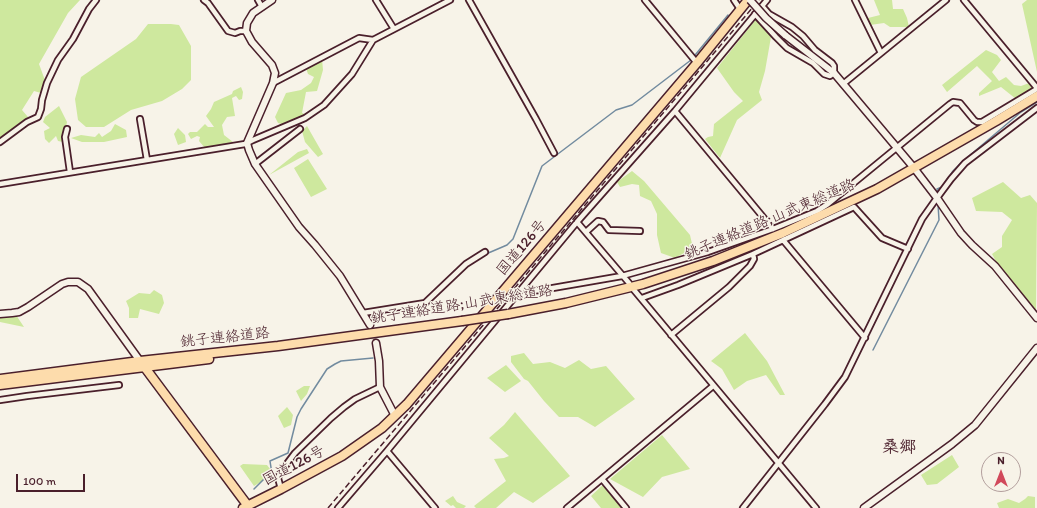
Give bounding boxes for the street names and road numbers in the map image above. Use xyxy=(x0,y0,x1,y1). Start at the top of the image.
street label: 銚子連絡道路;山武東総道路 xyxy=(682,176,858,264)
street label: 国道126号 xyxy=(493,216,551,280)
street label: 銚子連絡道路;山武東総道路 xyxy=(370,282,554,328)
street label: 銚子連絡道路 xyxy=(179,324,271,352)
street label: 国道126号 xyxy=(260,442,328,490)

